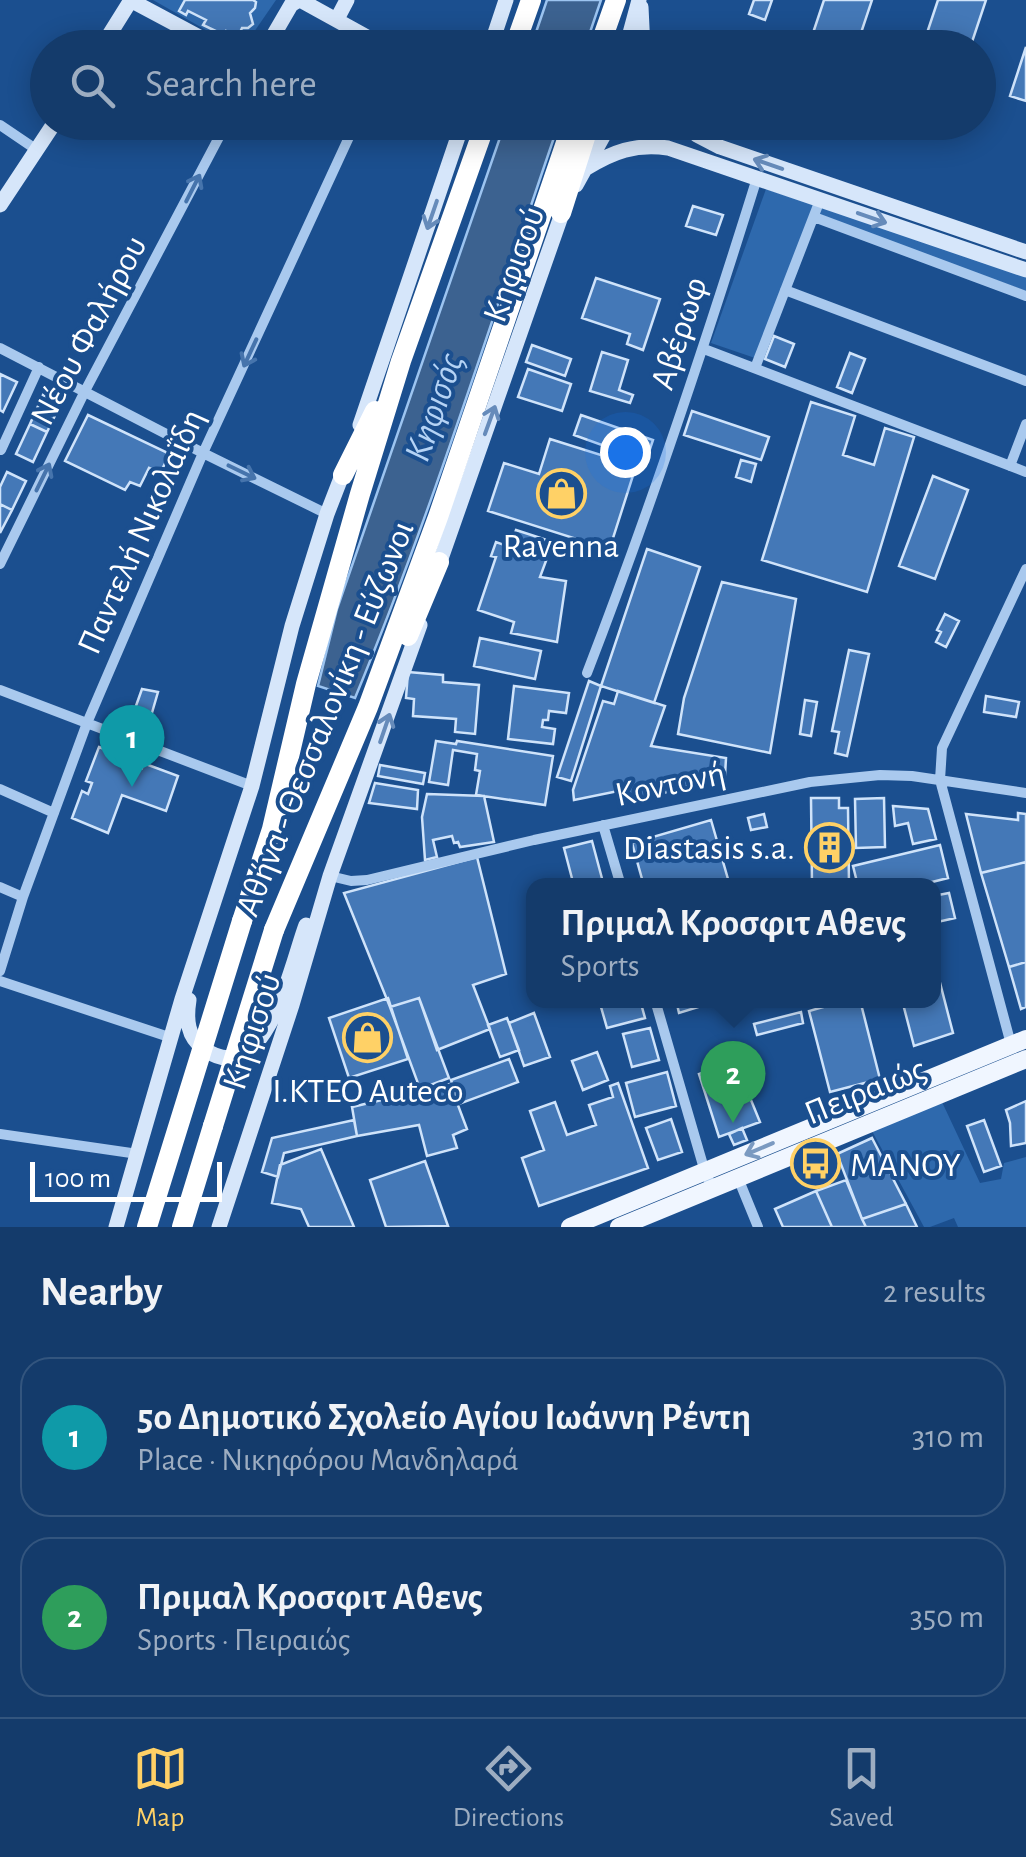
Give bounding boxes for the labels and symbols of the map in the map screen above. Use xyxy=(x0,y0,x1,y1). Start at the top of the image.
one-way arrow xyxy=(753,153,785,171)
one-way arrow xyxy=(184,174,203,204)
one-way arrow xyxy=(421,198,439,230)
street label: Κηφισού xyxy=(477,202,551,327)
one-way arrow xyxy=(856,210,888,228)
street label: Νέου Φαλήρου xyxy=(25,230,154,431)
street label: Αβέρωφ xyxy=(645,273,714,394)
one-way arrow xyxy=(239,337,258,367)
water label: Κηφισός xyxy=(399,349,471,467)
street label: Παντελή Νικολαΐδη xyxy=(72,404,211,659)
one-way arrow xyxy=(482,406,500,437)
your location xyxy=(600,427,651,478)
one-way arrow xyxy=(35,462,54,492)
one-way arrow xyxy=(227,464,257,483)
shop icon: Ravenna xyxy=(535,467,587,519)
street label: Αθήνα - Θεσσαλονίκη - Εύζωνοι xyxy=(230,516,421,921)
place label: Ravenna xyxy=(503,529,619,564)
pin: 1 xyxy=(100,704,164,787)
one-way arrow xyxy=(377,713,395,744)
street label: Κοντονή xyxy=(612,756,729,813)
building icon: Diastasis s.a. xyxy=(804,821,856,873)
place label: Diastasis s.a. xyxy=(623,831,795,866)
street label: Κηφισού xyxy=(217,969,288,1094)
shop icon: Ι.ΚΤΕΟ Auteco xyxy=(342,1012,394,1064)
pin: 2 xyxy=(700,1040,766,1123)
street label: Πειραιώς xyxy=(800,1051,931,1131)
place label: Ι.ΚΤΕΟ Auteco xyxy=(272,1074,464,1109)
bus stop icon: ΜΑΝΟΥ xyxy=(789,1138,841,1190)
one-way arrow xyxy=(745,1142,775,1160)
place label: ΜΑΝΟΥ xyxy=(850,1148,961,1183)
scale bar xyxy=(30,1157,222,1202)

